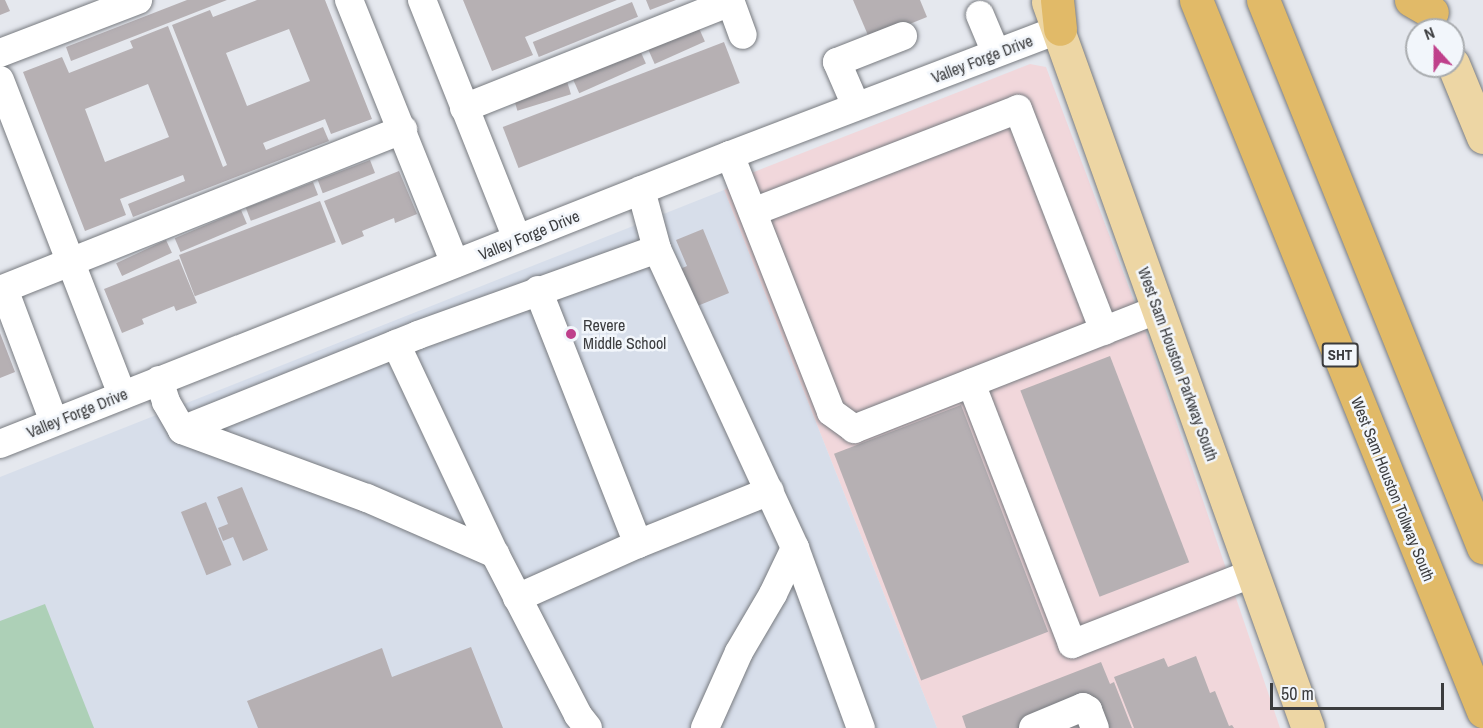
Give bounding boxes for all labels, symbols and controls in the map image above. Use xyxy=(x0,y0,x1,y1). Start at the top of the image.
north arrow xyxy=(1405,18,1465,78)
text: N xyxy=(1421,21,1438,45)
street label: Valley Forge Drive xyxy=(929,31,1035,87)
street label: Valley Forge Drive xyxy=(476,206,582,264)
street label: West Sam Houston Parkway South xyxy=(1134,265,1222,463)
place label: Revere Middle School xyxy=(583,315,666,353)
marker: Revere Middle School xyxy=(564,327,578,341)
road number: SHT xyxy=(1320,343,1360,367)
street label: Valley Forge Drive xyxy=(24,384,130,442)
street label: West Sam Houston Tollway South xyxy=(1347,394,1439,584)
scale bar xyxy=(1273,671,1447,709)
text: 50 m xyxy=(1281,681,1314,706)

